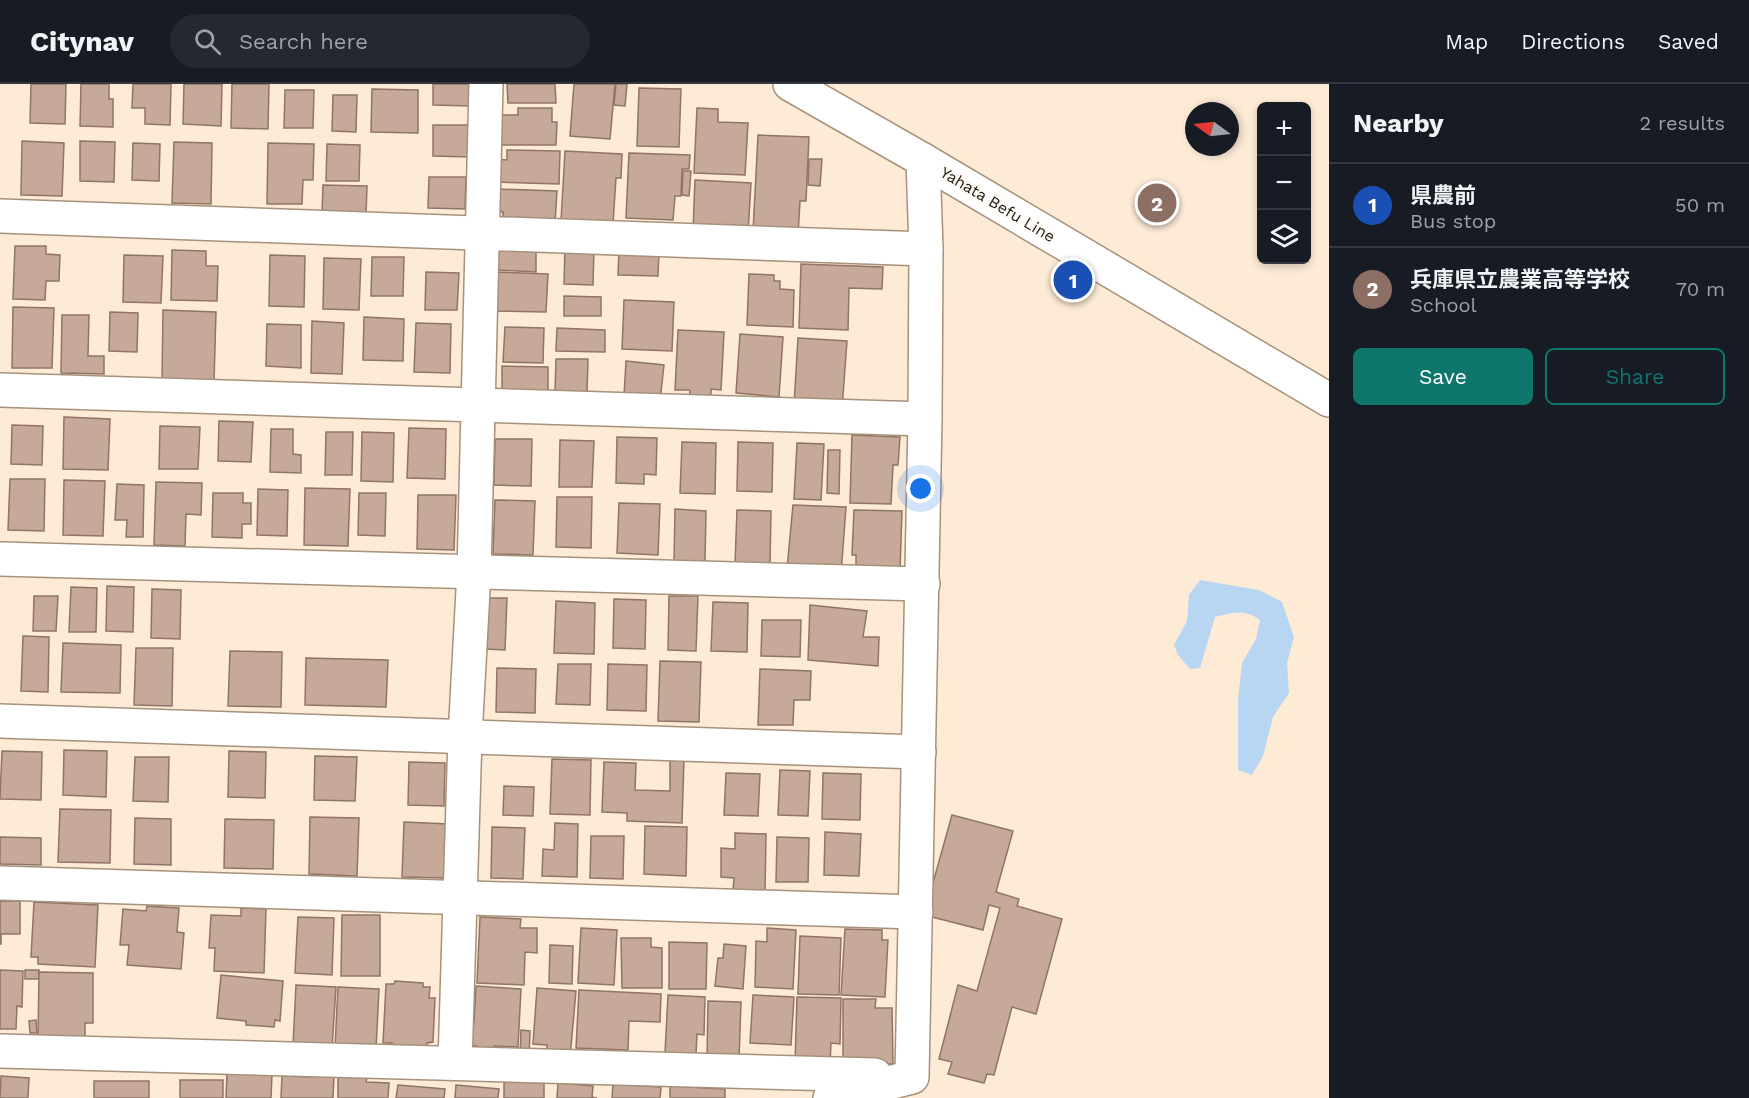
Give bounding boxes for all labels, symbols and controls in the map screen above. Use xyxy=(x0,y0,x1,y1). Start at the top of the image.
search box xyxy=(170,14,590,68)
text: Citynav xyxy=(30,25,134,58)
icon: search xyxy=(191,25,224,58)
text: Search here xyxy=(239,29,368,54)
text: Map xyxy=(1445,29,1488,54)
text: Directions xyxy=(1521,29,1625,54)
text: Saved xyxy=(1658,29,1719,54)
north arrow xyxy=(1185,102,1239,156)
map controls xyxy=(1257,102,1311,264)
button: + xyxy=(1257,102,1311,156)
text: Nearby xyxy=(1353,108,1444,138)
text: 2 results xyxy=(1640,111,1725,135)
button: − xyxy=(1257,156,1311,210)
street label: Yahata Befu Line xyxy=(937,163,1059,246)
pin: 2 xyxy=(1138,180,1176,226)
text: 県農前 xyxy=(1410,183,1476,208)
text: 1 xyxy=(1368,193,1377,217)
text: 50 m xyxy=(1675,193,1725,217)
text: Bus stop xyxy=(1410,209,1496,233)
button: layers xyxy=(1257,210,1311,264)
pin: 1 xyxy=(1054,258,1092,302)
text: 兵庫県立農業高等学校 xyxy=(1410,267,1630,292)
text: 2 xyxy=(1367,277,1378,301)
text: 70 m xyxy=(1676,277,1725,301)
text: School xyxy=(1410,293,1477,317)
button: Save xyxy=(1353,348,1533,405)
button: Share xyxy=(1545,348,1725,405)
your location xyxy=(906,474,935,503)

